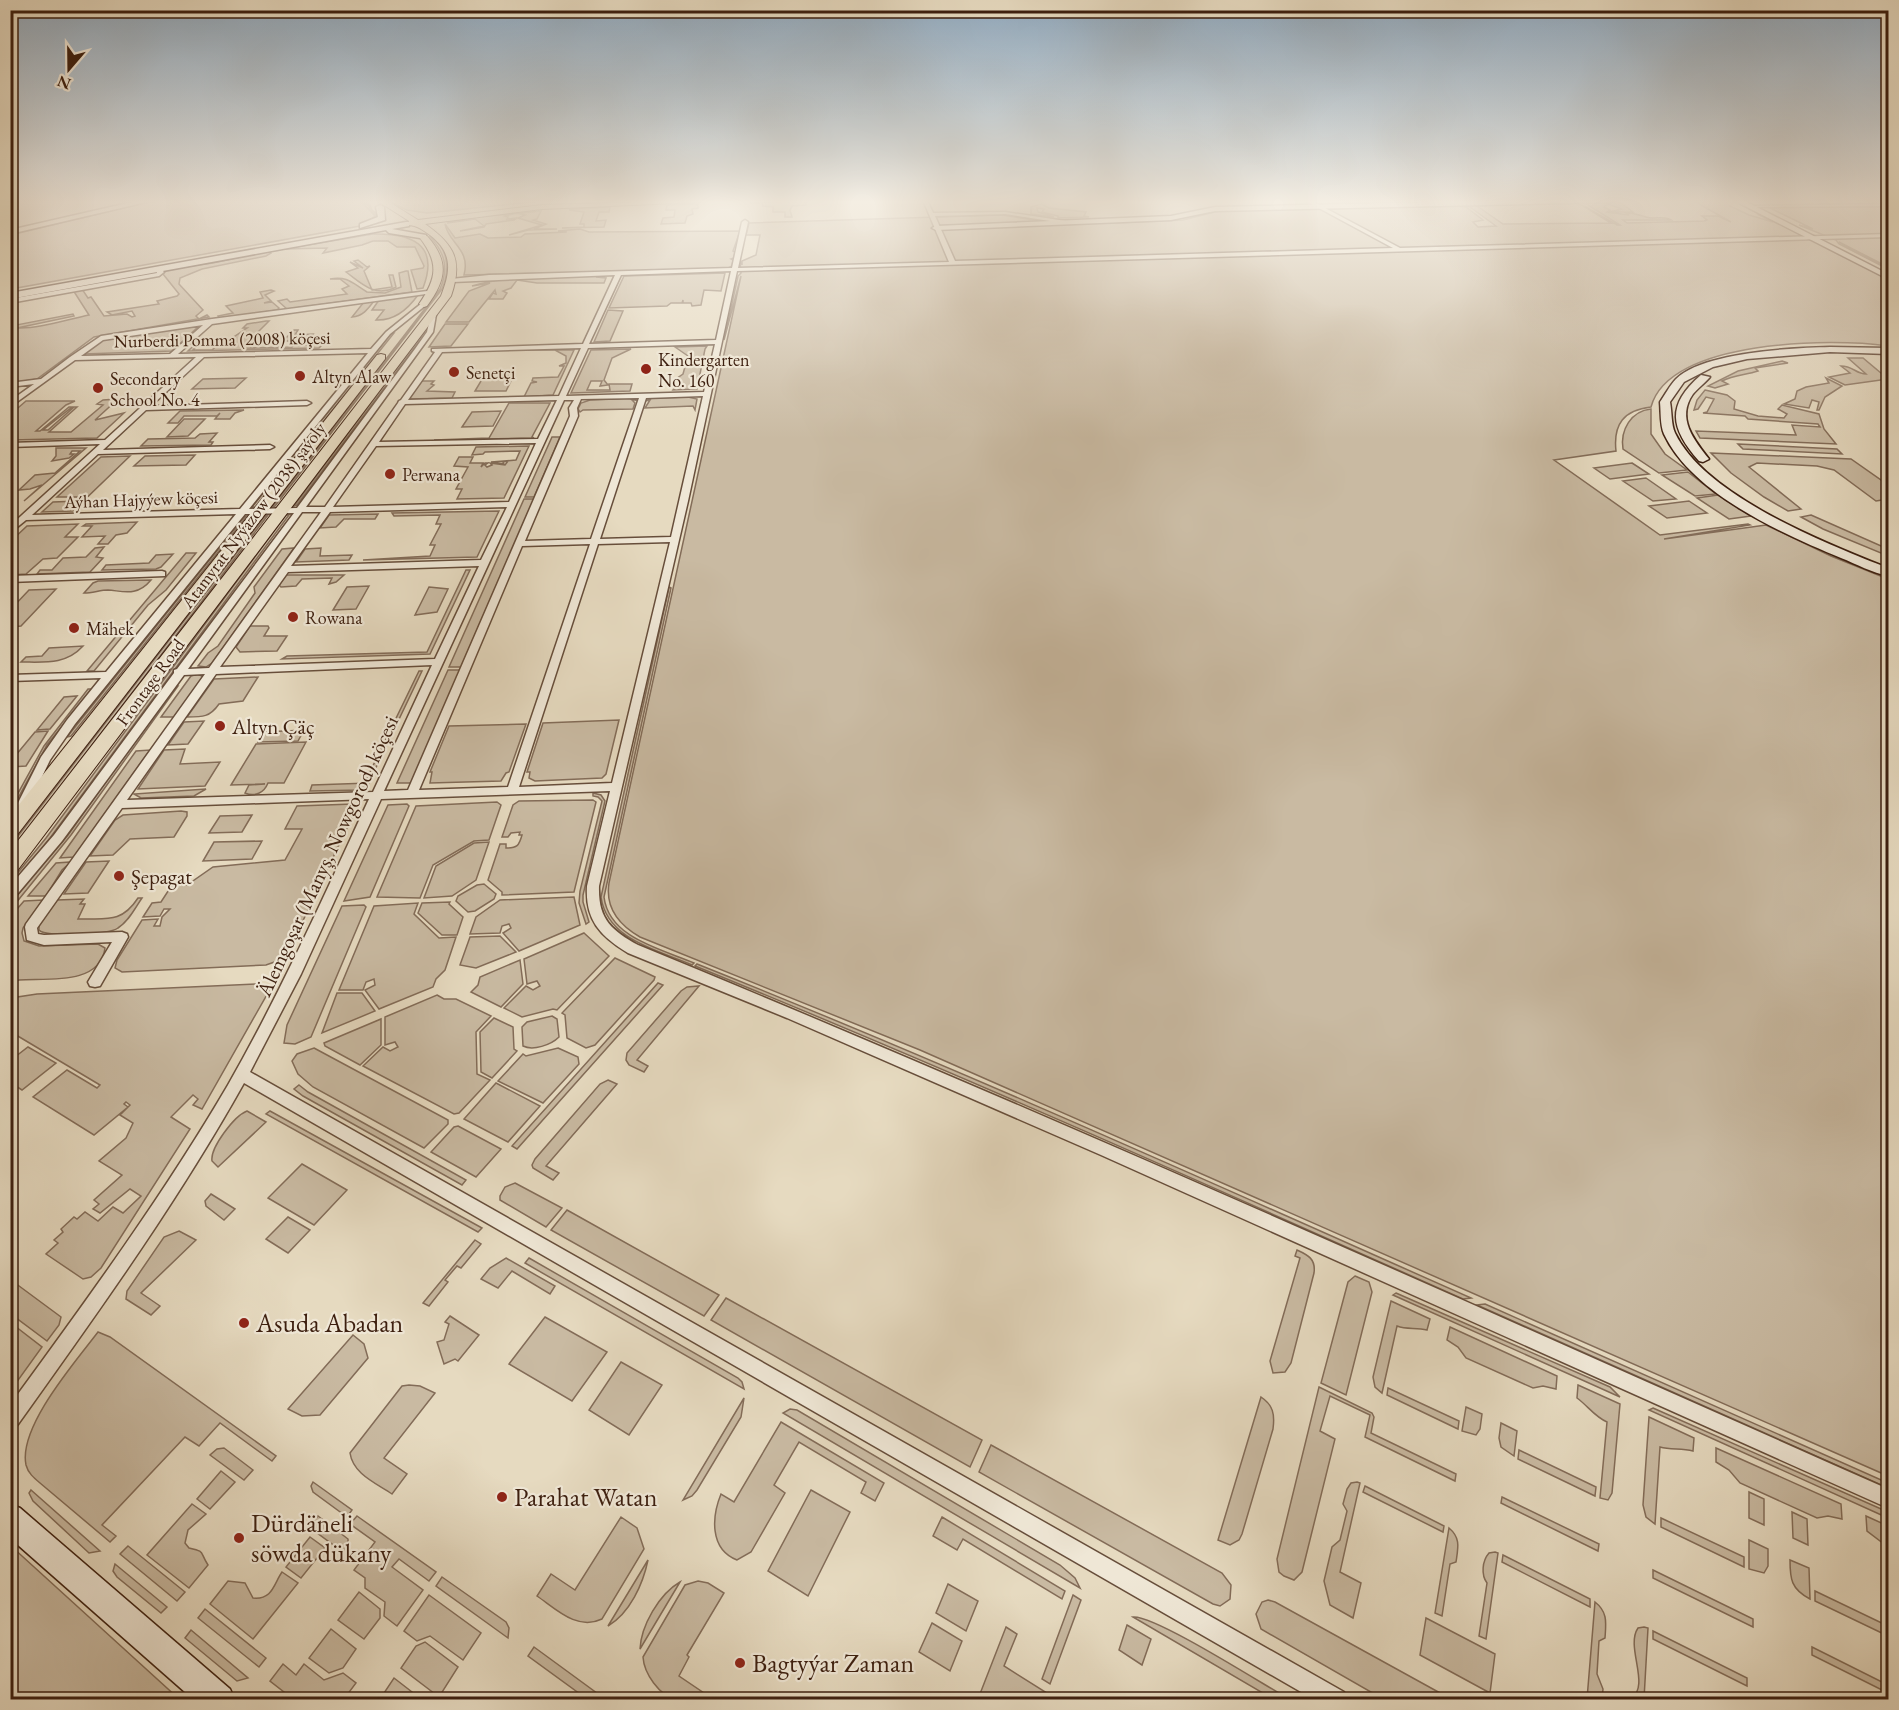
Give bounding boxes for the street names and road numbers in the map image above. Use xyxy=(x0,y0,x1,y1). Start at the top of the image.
street label: Nurberdi Pomma (2008) köçesi xyxy=(113,326,331,352)
street label: Atamyrat Nyýazow (2038) şaýoly xyxy=(175,417,331,614)
street label: Aýhan Hajyýew köçesi xyxy=(63,485,219,513)
street label: Frontage Road xyxy=(111,633,190,730)
street label: Älemgoşar (Manyş, Nowgorod) köçesi xyxy=(250,711,404,1002)

